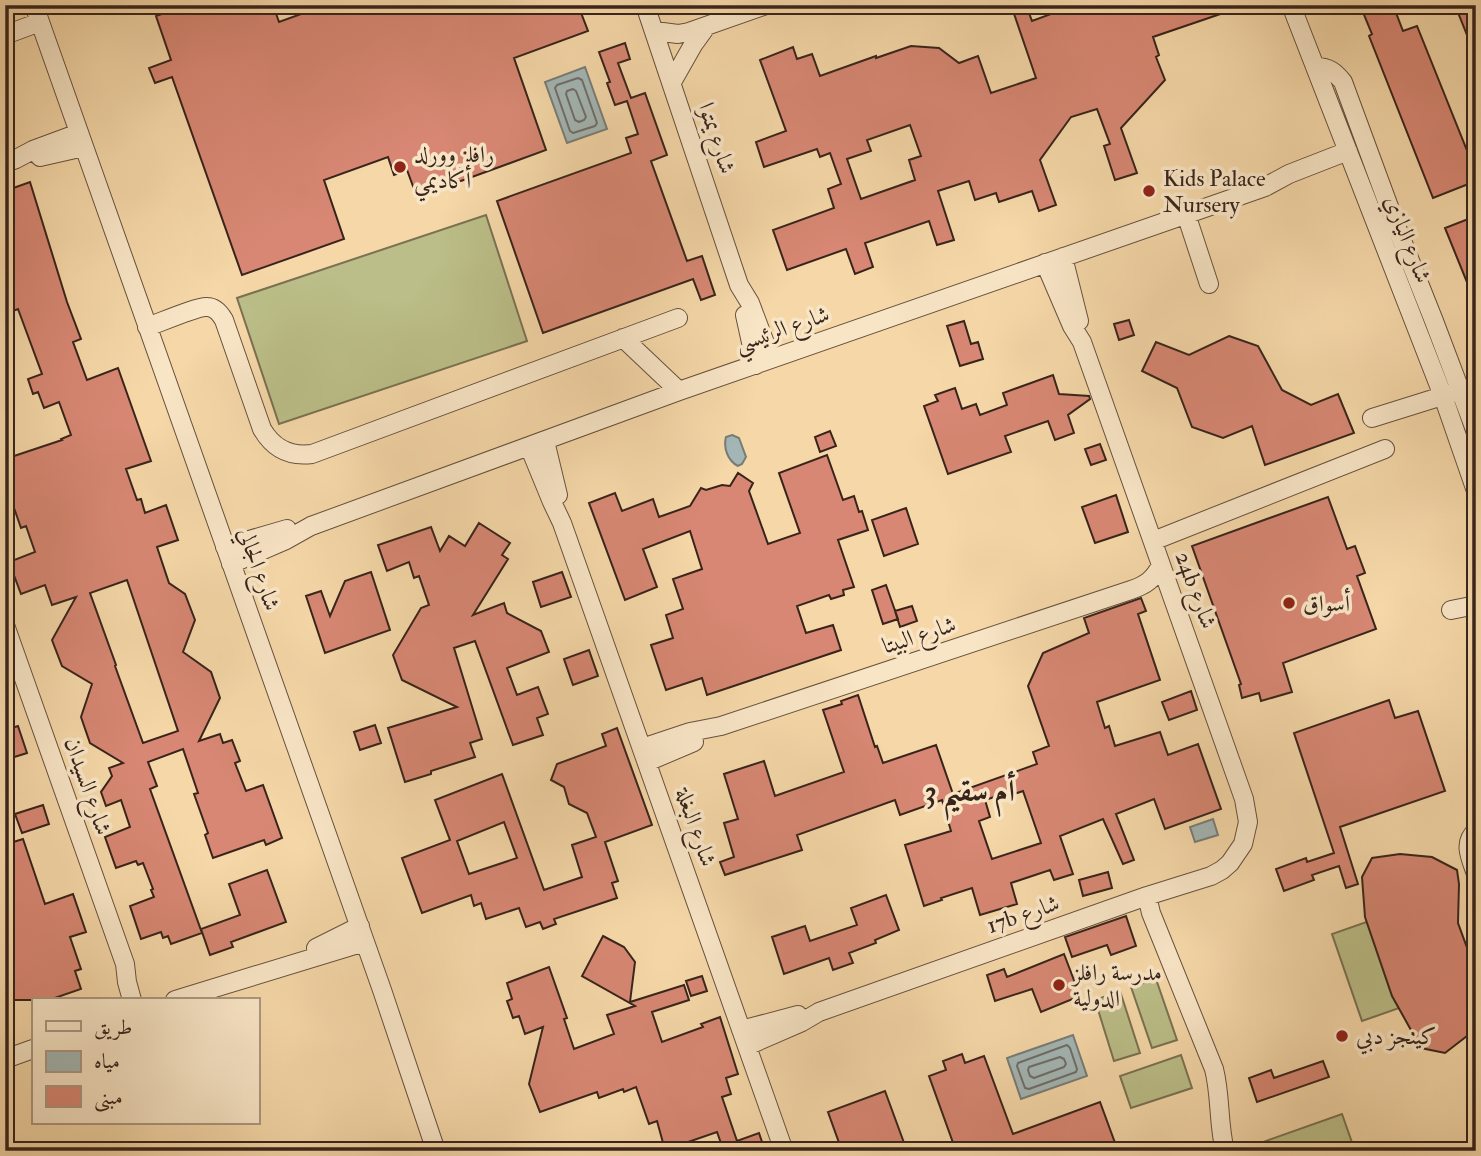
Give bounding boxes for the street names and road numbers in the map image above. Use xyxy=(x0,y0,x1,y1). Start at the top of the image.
street label: شارع يمتوا xyxy=(687,99,742,179)
street label: شارع اليازي xyxy=(1373,191,1438,289)
street label: شارع الرئيسي xyxy=(731,299,835,365)
street label: شارع الجالي xyxy=(227,524,287,616)
street label: 24b شارع xyxy=(1164,547,1223,634)
street label: شارع البيتا xyxy=(878,609,961,665)
street label: شارع السيدان xyxy=(53,733,118,840)
street label: شارع البغلة xyxy=(664,783,723,872)
street label: 17b شارع xyxy=(983,888,1065,945)

